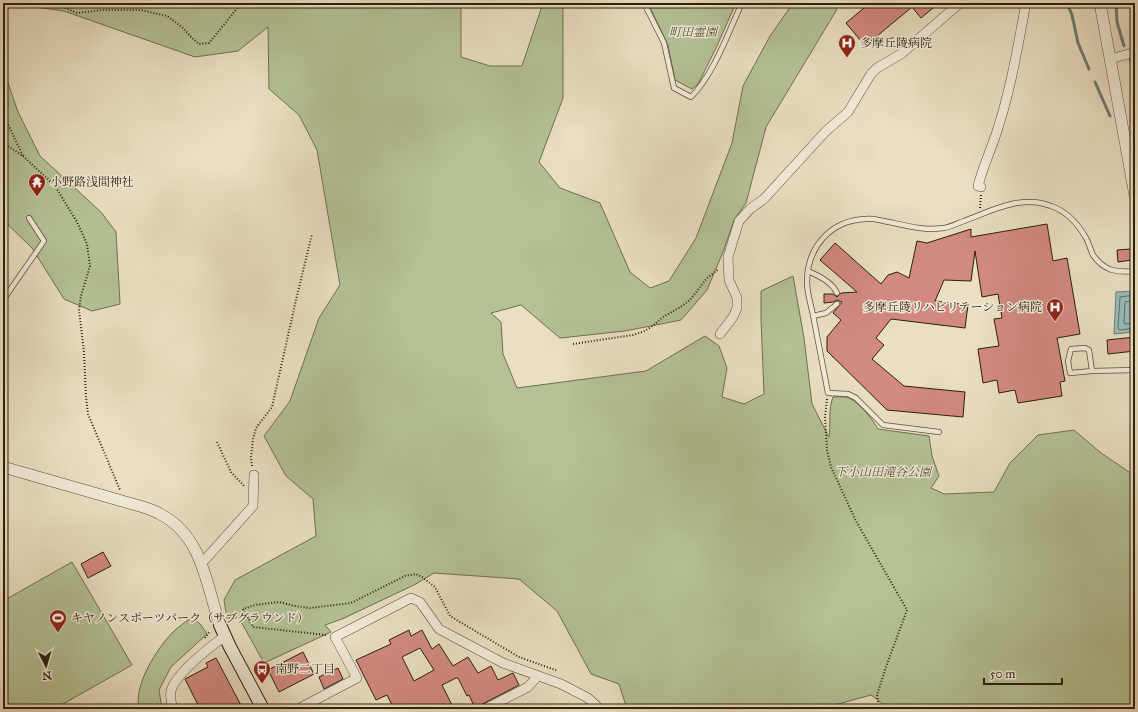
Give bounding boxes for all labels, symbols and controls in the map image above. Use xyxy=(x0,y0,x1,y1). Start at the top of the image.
park label: 町田霊園 xyxy=(669,25,719,39)
hospital icon: 多摩丘陵病院 xyxy=(837,33,857,58)
place label: 多摩丘陵病院 xyxy=(860,36,932,50)
temple icon: 小野路浅間神社 xyxy=(27,172,47,197)
place label: 小野路浅間神社 xyxy=(50,175,134,189)
hospital icon: 多摩丘陵リハビリテーション病院 xyxy=(1045,297,1065,322)
place label: 多摩丘陵リハビリテーション病院 xyxy=(863,300,1042,314)
park label: 下小山田滝谷公園 xyxy=(835,465,933,479)
sports icon: キヤノンスポーツパーク（サブグラウンド） xyxy=(48,608,68,633)
place label: キヤノンスポーツパーク（サブグラウンド） xyxy=(71,611,309,625)
north arrow xyxy=(26,646,66,686)
bus stop icon: 南野二丁目 xyxy=(252,659,272,684)
scale bar xyxy=(984,660,1062,686)
place label: 南野二丁目 xyxy=(275,662,335,676)
text: 50 m xyxy=(990,667,1015,681)
text: N xyxy=(41,669,52,682)

